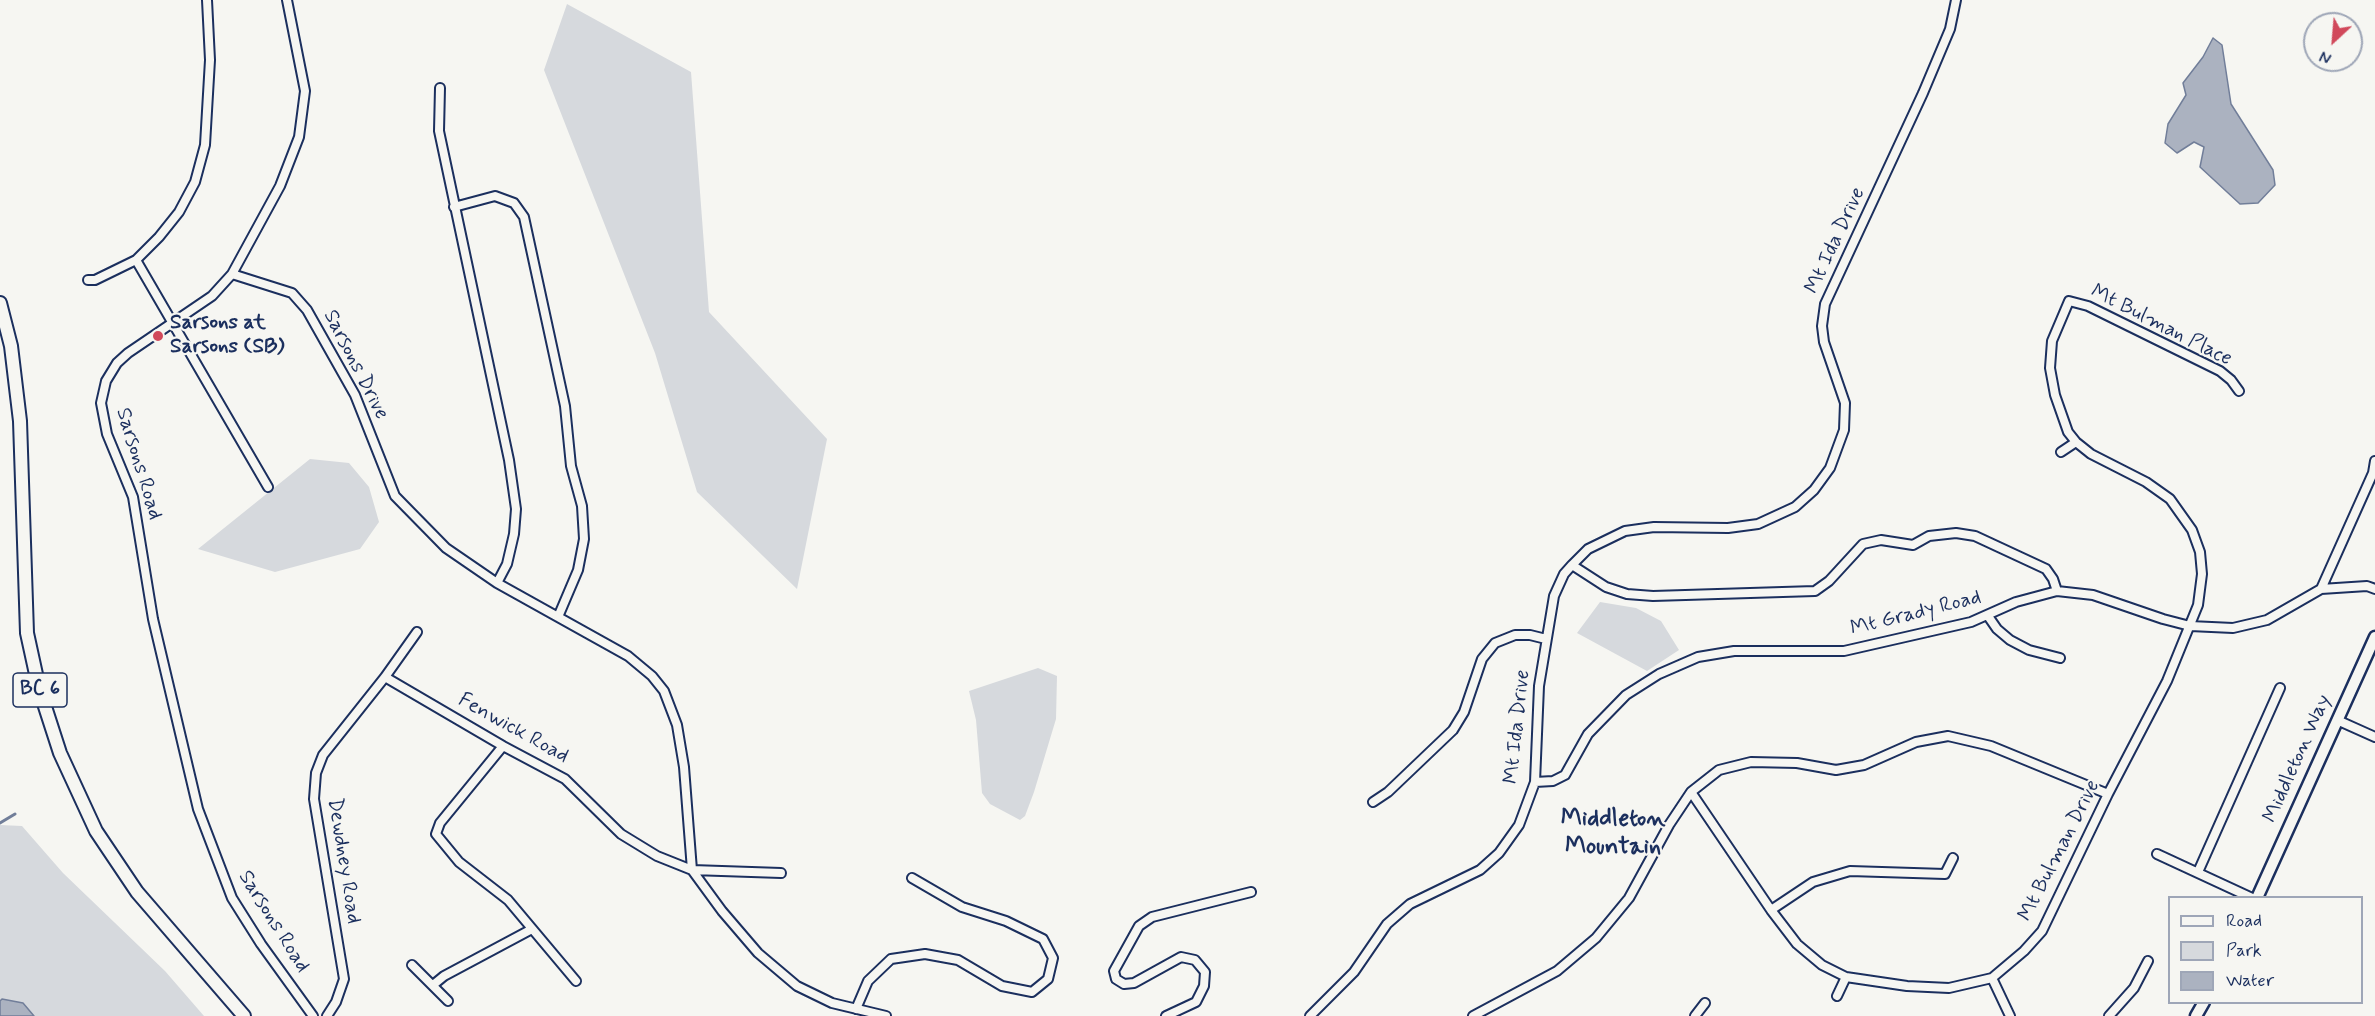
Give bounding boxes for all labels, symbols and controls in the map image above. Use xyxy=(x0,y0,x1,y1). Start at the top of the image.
north arrow xyxy=(2303,12,2363,72)
text: N xyxy=(2316,45,2335,69)
street label: Mt Ida Drive xyxy=(1800,184,1872,298)
street label: Mt Bulman Place xyxy=(2086,280,2236,372)
street label: Sarsons Drive xyxy=(317,306,393,424)
place label: Sarsons at Sarsons (SB) xyxy=(170,311,285,361)
marker: Sarsons at Sarsons (SB) xyxy=(151,329,165,343)
street label: Sarsons Road xyxy=(109,405,167,523)
street label: Mt Grady Road xyxy=(1848,586,1984,642)
street label: Mt Ida Drive xyxy=(1499,669,1537,785)
road number: BC 6 xyxy=(13,673,67,707)
street label: Fenwick Road xyxy=(453,688,573,770)
street label: Middleton Way xyxy=(2259,691,2337,827)
street label: Mt Bulman Drive xyxy=(2014,776,2106,926)
street label: Dewdney Road xyxy=(321,796,365,926)
district label: Middleton Mountain xyxy=(1561,806,1665,862)
street label: Sarsons Road xyxy=(232,866,314,978)
legend xyxy=(2168,896,2363,1004)
text: Road xyxy=(2226,909,2262,933)
text: Park xyxy=(2226,939,2262,963)
text: Water xyxy=(2226,969,2274,993)

